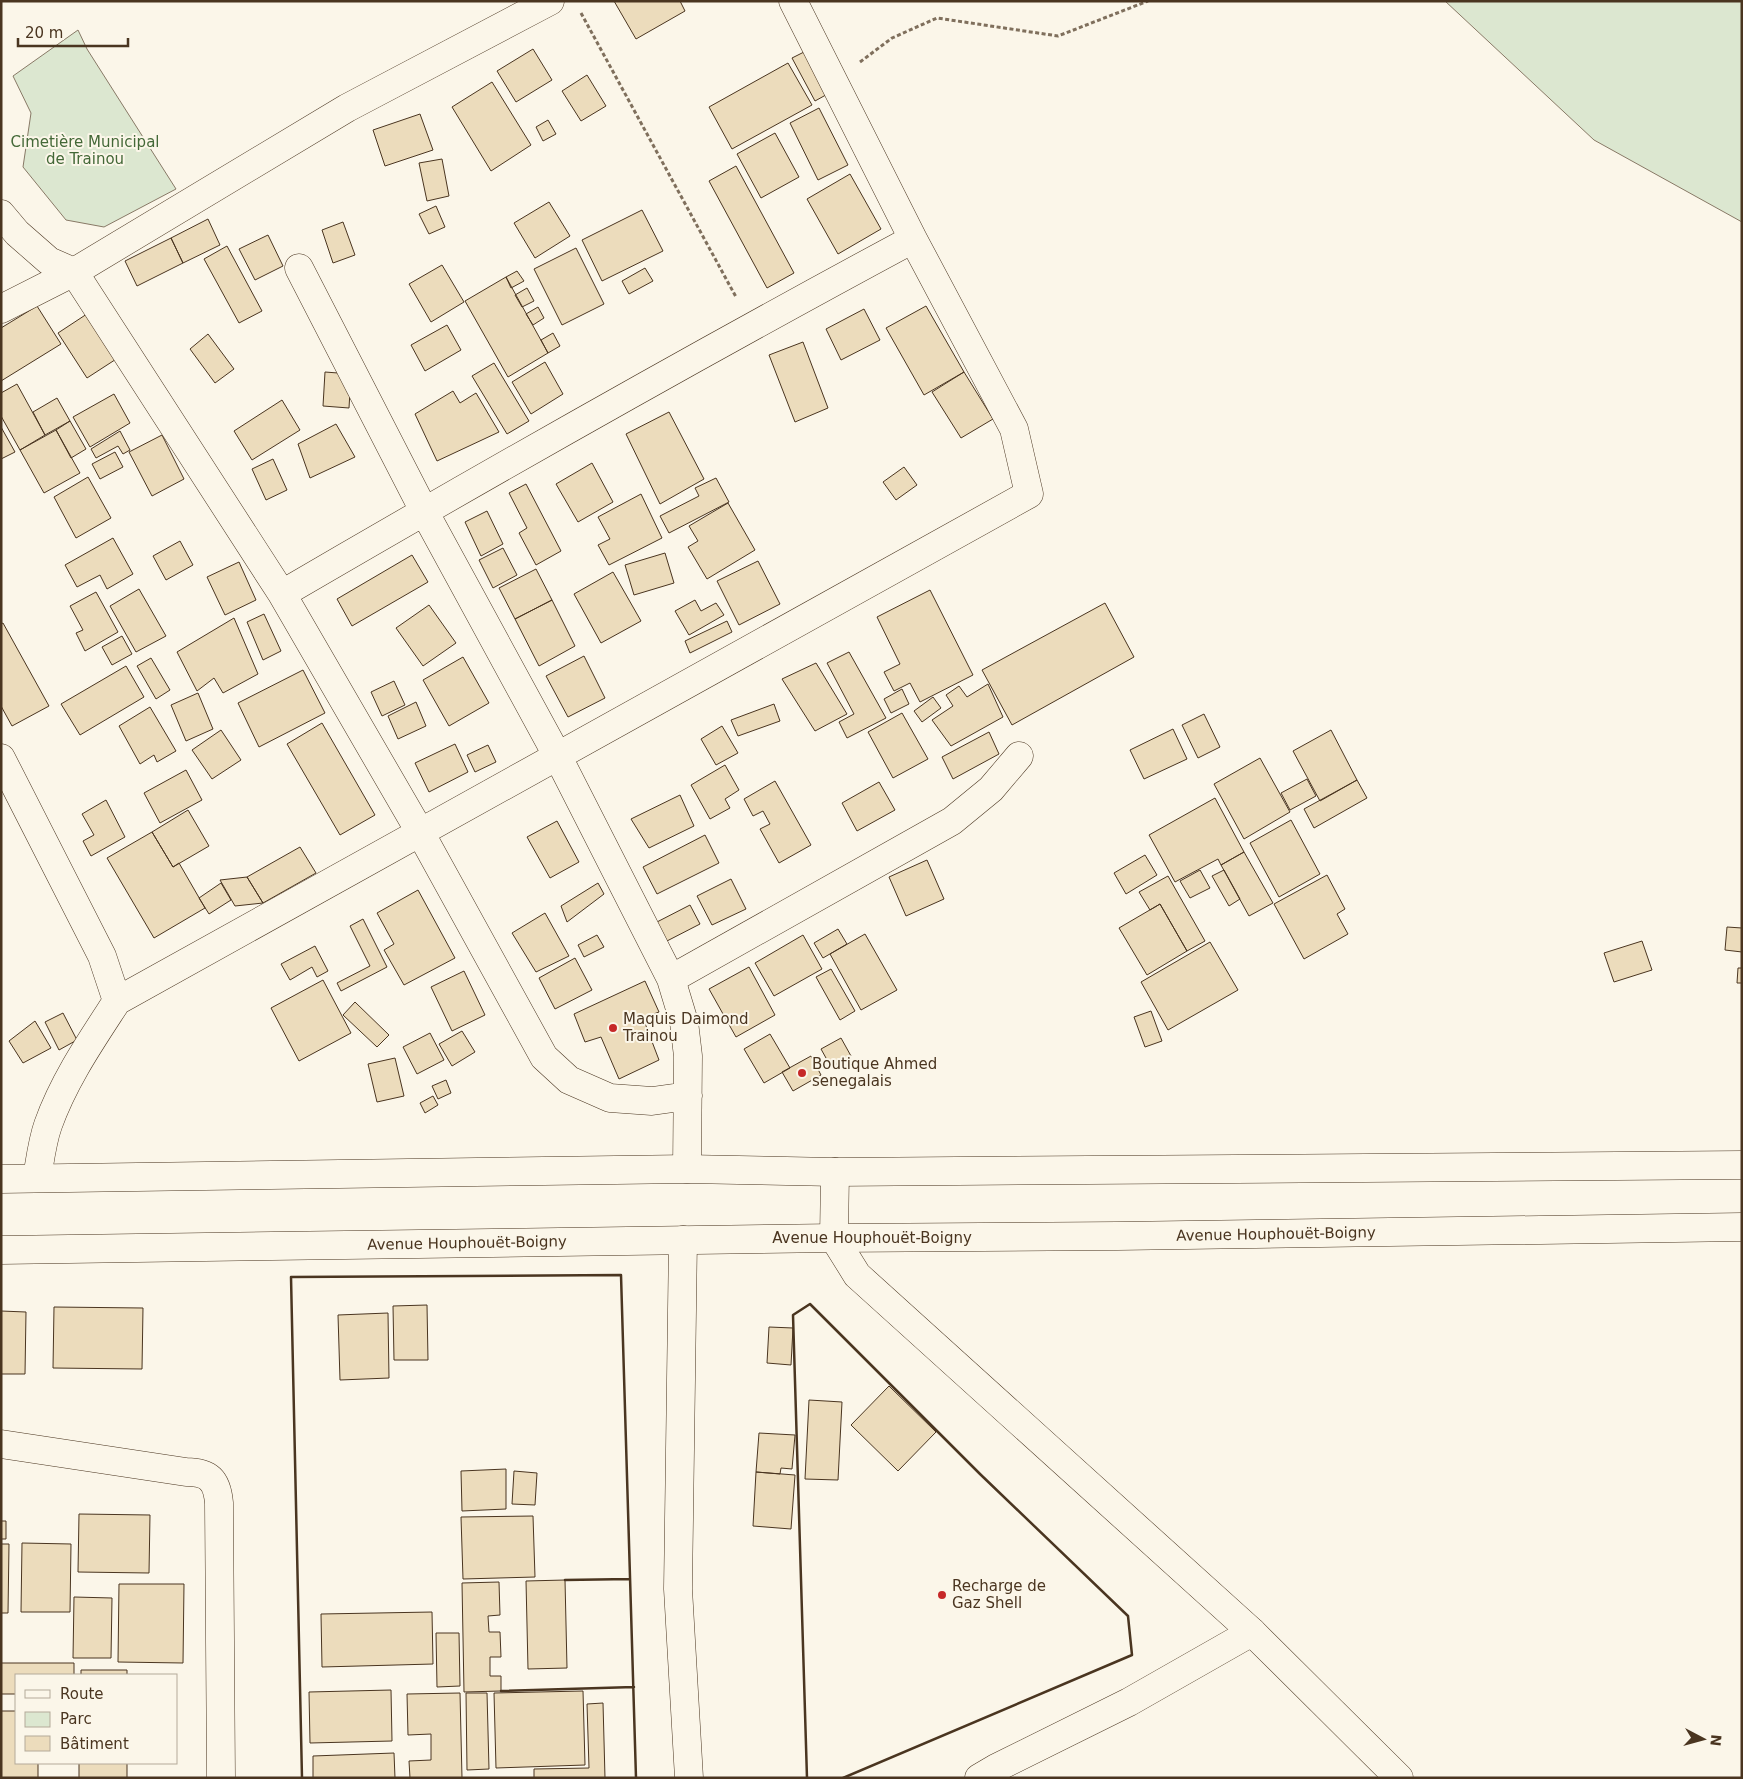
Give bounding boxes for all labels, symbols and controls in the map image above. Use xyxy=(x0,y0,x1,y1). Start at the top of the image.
scale bar xyxy=(18,15,128,47)
text: 20 m xyxy=(25,24,63,42)
park label: Cimetière Municipal de Trainou xyxy=(10,133,160,168)
place label: Maquis Daimond Trainou xyxy=(622,1010,749,1045)
marker: Maquis Daimond Trainou xyxy=(607,1022,619,1034)
place label: Boutique Ahmed senegalais xyxy=(812,1055,937,1090)
marker: Boutique Ahmed senegalais xyxy=(796,1067,808,1079)
street label: Avenue Houphouët-Boigny xyxy=(1176,1223,1376,1245)
street label: Avenue Houphouët-Boigny xyxy=(772,1229,972,1247)
street label: Avenue Houphouët-Boigny xyxy=(367,1232,567,1254)
place label: Recharge de Gaz Shell xyxy=(952,1577,1046,1612)
marker: Recharge de Gaz Shell xyxy=(936,1589,948,1601)
legend xyxy=(15,1674,178,1764)
text: Route xyxy=(60,1685,104,1703)
text: Parc xyxy=(60,1710,92,1728)
north arrow xyxy=(1678,1714,1728,1764)
text: N xyxy=(1707,1734,1724,1747)
text: Bâtiment xyxy=(60,1735,129,1753)

